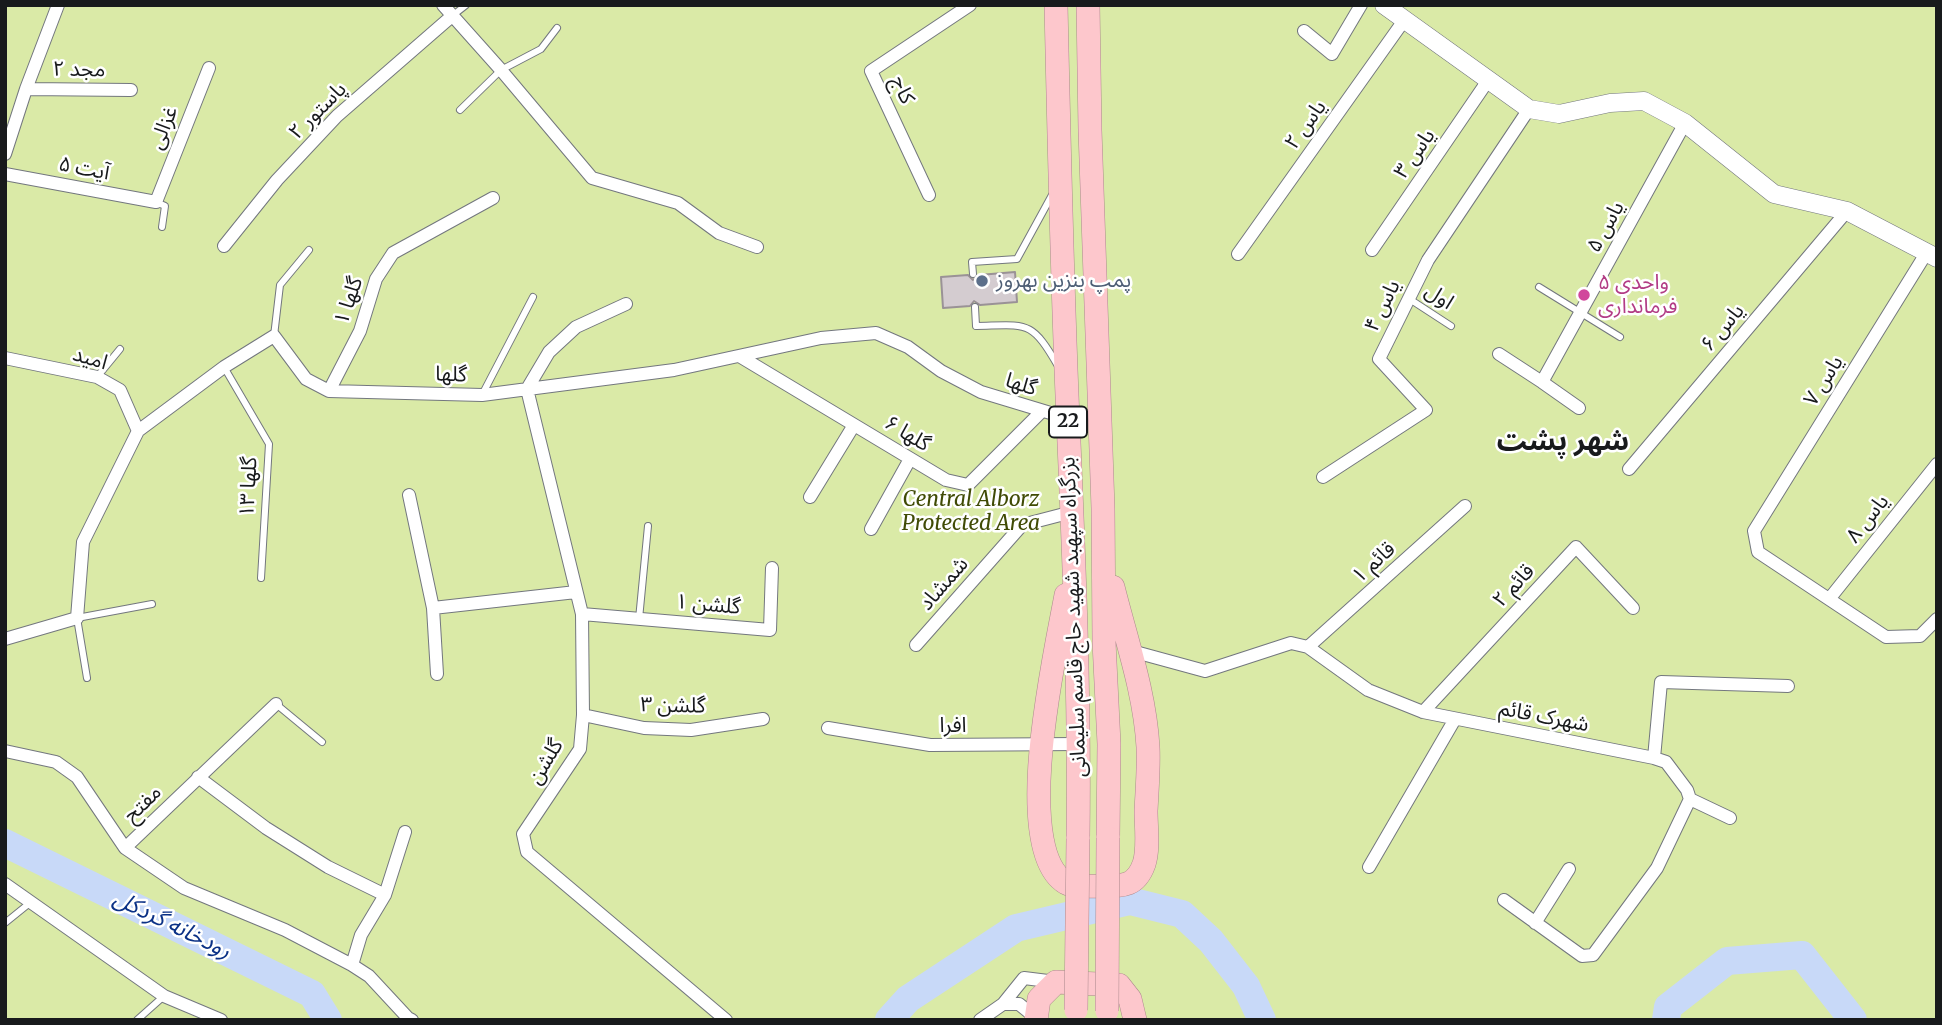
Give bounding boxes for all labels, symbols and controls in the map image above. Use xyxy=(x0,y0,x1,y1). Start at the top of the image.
street label: مجد ۲ xyxy=(53,57,105,83)
street label: کاج xyxy=(885,72,919,108)
street label: پاستور ۲ xyxy=(284,77,352,145)
street label: یاس ۲ xyxy=(1280,95,1332,155)
street label: غزالی xyxy=(144,103,184,153)
street label: یاس ۳ xyxy=(1389,124,1441,184)
street label: آیت ۵ xyxy=(56,152,112,186)
street label: یاس ۵ xyxy=(1582,197,1630,257)
place label: پمپ بنزین بهروز xyxy=(996,268,1131,294)
place label: ۵ واحدی فرمانداری xyxy=(1598,270,1677,320)
marker: پمپ بنزین بهروز xyxy=(974,273,990,289)
street label: گلها ۱ xyxy=(329,274,369,328)
street label: یاس ۴ xyxy=(1360,276,1406,336)
street label: اول xyxy=(1420,279,1458,315)
marker: ۵ واحدی فرمانداری xyxy=(1576,287,1592,303)
street label: یاس ۶ xyxy=(1696,299,1750,357)
street label: امید xyxy=(70,342,110,376)
street label: یاس ۷ xyxy=(1799,351,1849,411)
street label: گلها xyxy=(435,362,467,388)
street label: گلها xyxy=(1002,368,1040,402)
road number: 22 xyxy=(1049,406,1087,438)
street label: گلها ۶ xyxy=(880,411,934,457)
district label: شهر پشت xyxy=(1497,425,1629,459)
street label: گلها ۱۳ xyxy=(235,456,263,518)
street label: بزرگراه سپهبد شهید حاج قاسم سلیمانی xyxy=(1056,456,1092,778)
park label: Central Alborz Protected Area xyxy=(902,487,1040,537)
street label: یاس ۸ xyxy=(1841,490,1895,548)
street label: قائم ۱ xyxy=(1347,537,1401,589)
street label: شمشاد xyxy=(914,552,974,616)
street label: قائم ۲ xyxy=(1488,559,1540,613)
street label: گلشن ۱ xyxy=(674,590,742,620)
street label: گلشن ۳ xyxy=(640,693,706,719)
street label: شهرک قائم xyxy=(1497,696,1591,738)
street label: افرا xyxy=(939,713,967,739)
street label: گلشن xyxy=(523,735,569,789)
street label: مفتح xyxy=(119,780,167,828)
water label: رودخانه گردکل xyxy=(109,885,235,965)

